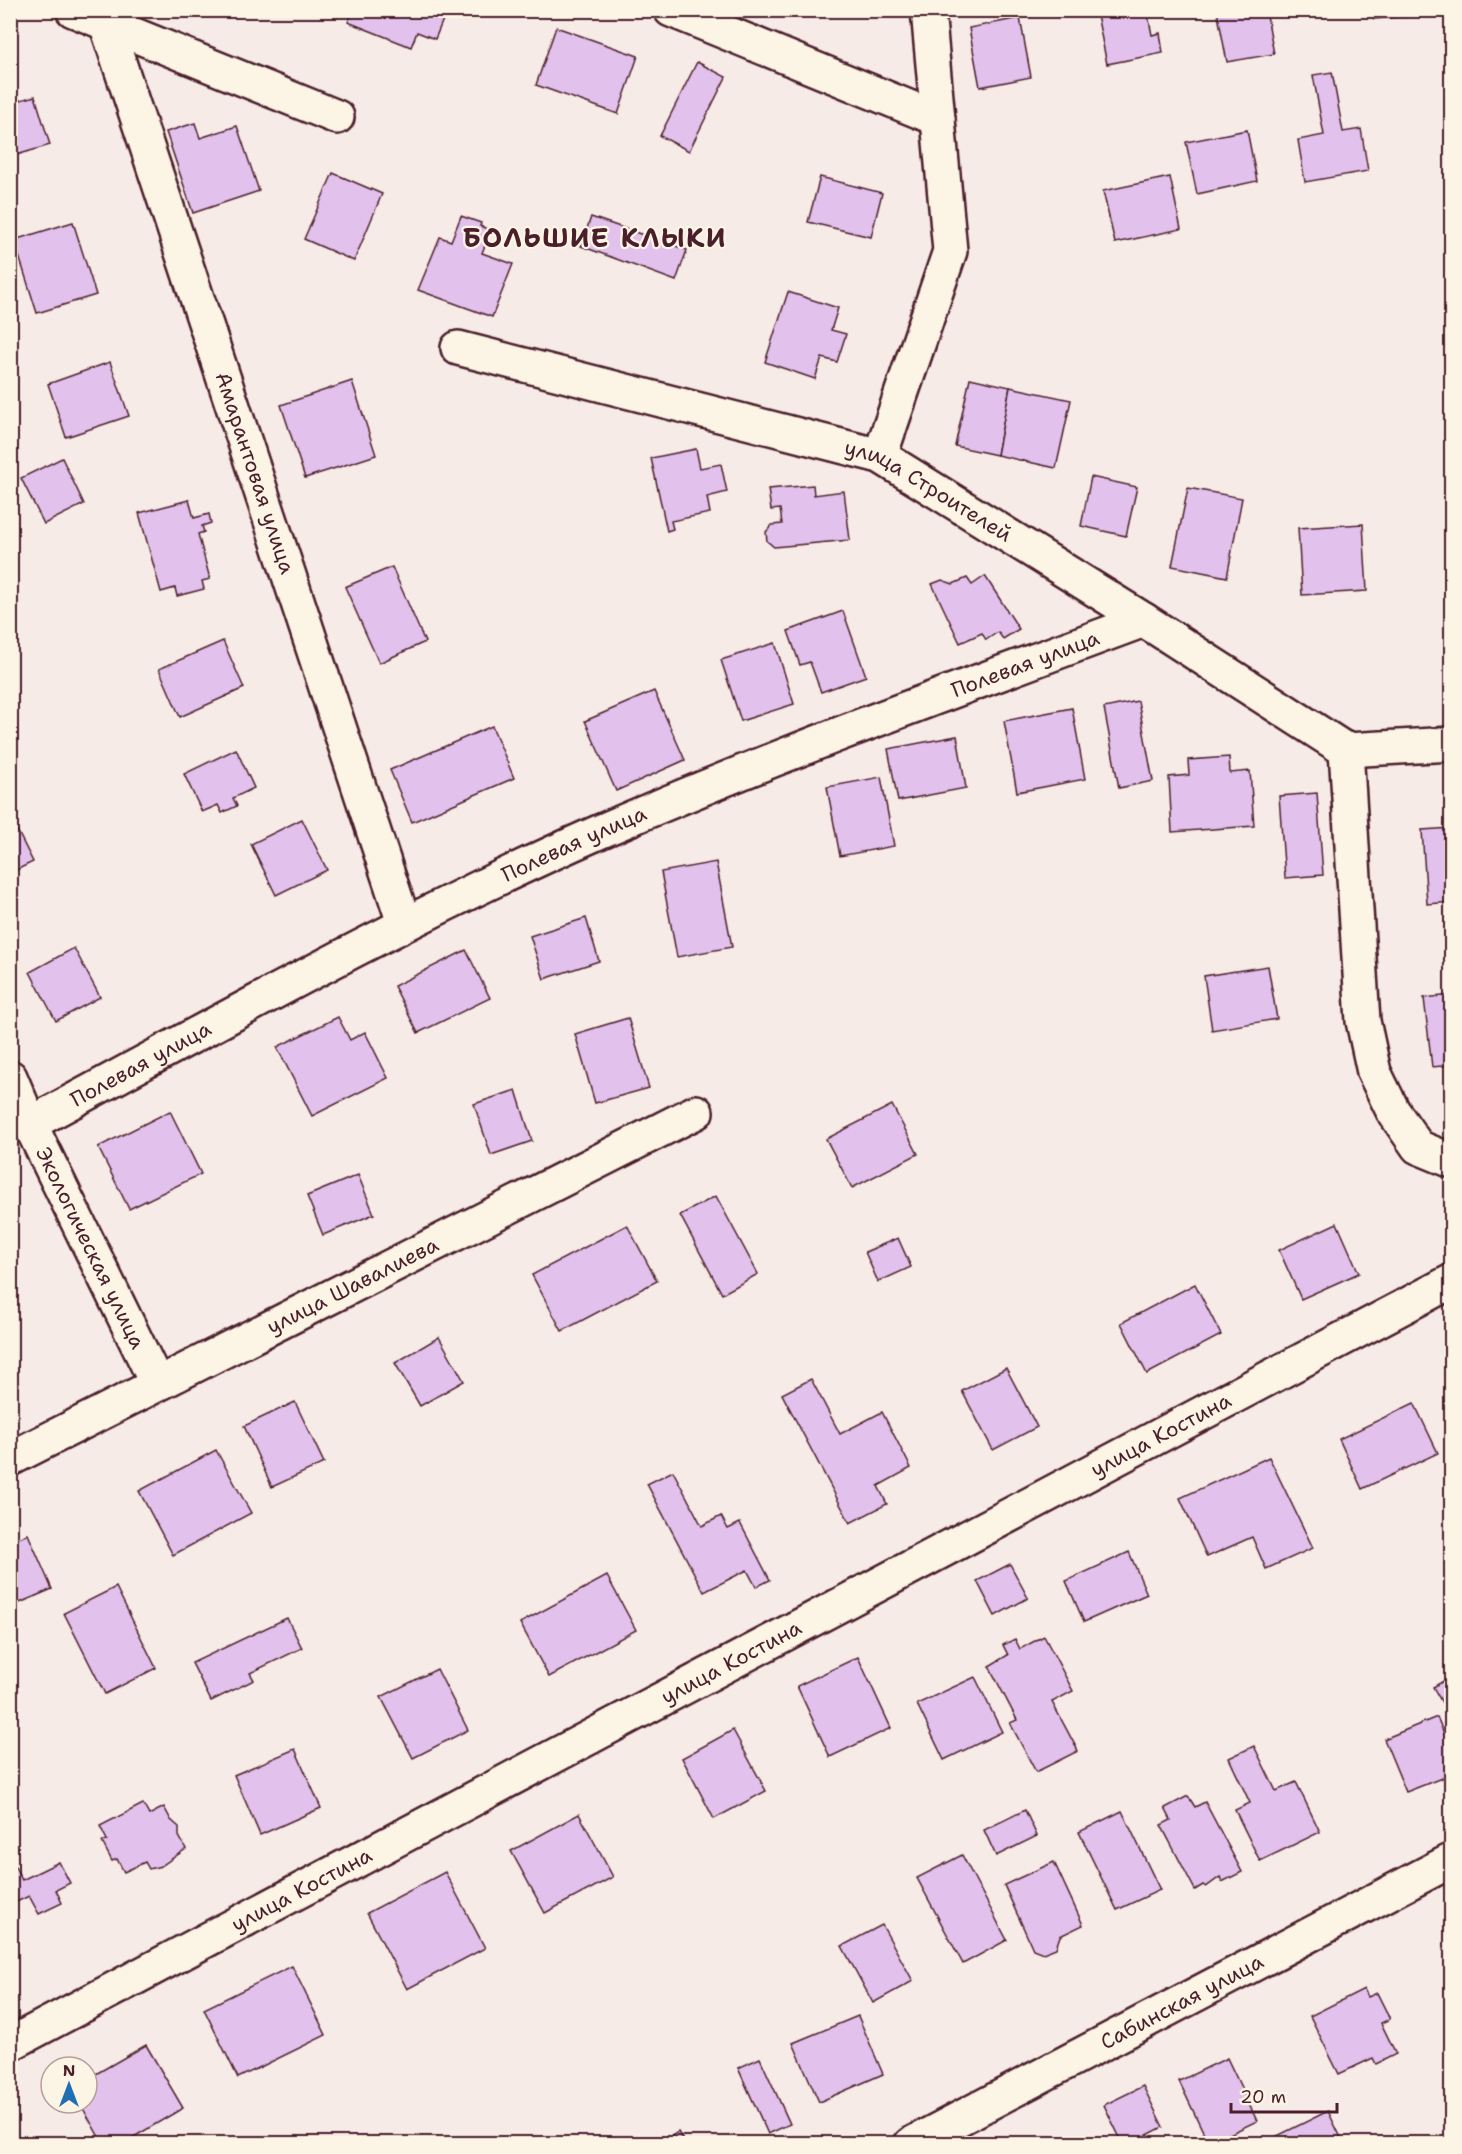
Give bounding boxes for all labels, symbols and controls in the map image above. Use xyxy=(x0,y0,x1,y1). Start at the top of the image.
district label: БОЛЬШИЕ КЛЫКИ xyxy=(463,219,727,256)
street label: Амарантовая улица xyxy=(209,368,301,578)
street label: улица Строителей xyxy=(842,433,1017,549)
street label: Полевая улица xyxy=(947,624,1103,704)
street label: Полевая улица xyxy=(497,799,651,889)
street label: Полевая улица xyxy=(66,1015,216,1114)
street label: Экологическая улица xyxy=(29,1142,152,1354)
street label: улица Шавалиева xyxy=(262,1231,443,1341)
street label: улица Костина xyxy=(1086,1386,1236,1484)
street label: улица Костина xyxy=(656,1614,806,1711)
street label: улица Костина xyxy=(227,1841,377,1938)
street label: Сабинская улица xyxy=(1096,1947,1268,2056)
north arrow xyxy=(39,2055,99,2115)
text: N xyxy=(63,2060,75,2081)
scale bar xyxy=(1231,2076,1338,2114)
text: 20 m xyxy=(1240,2085,1286,2109)

